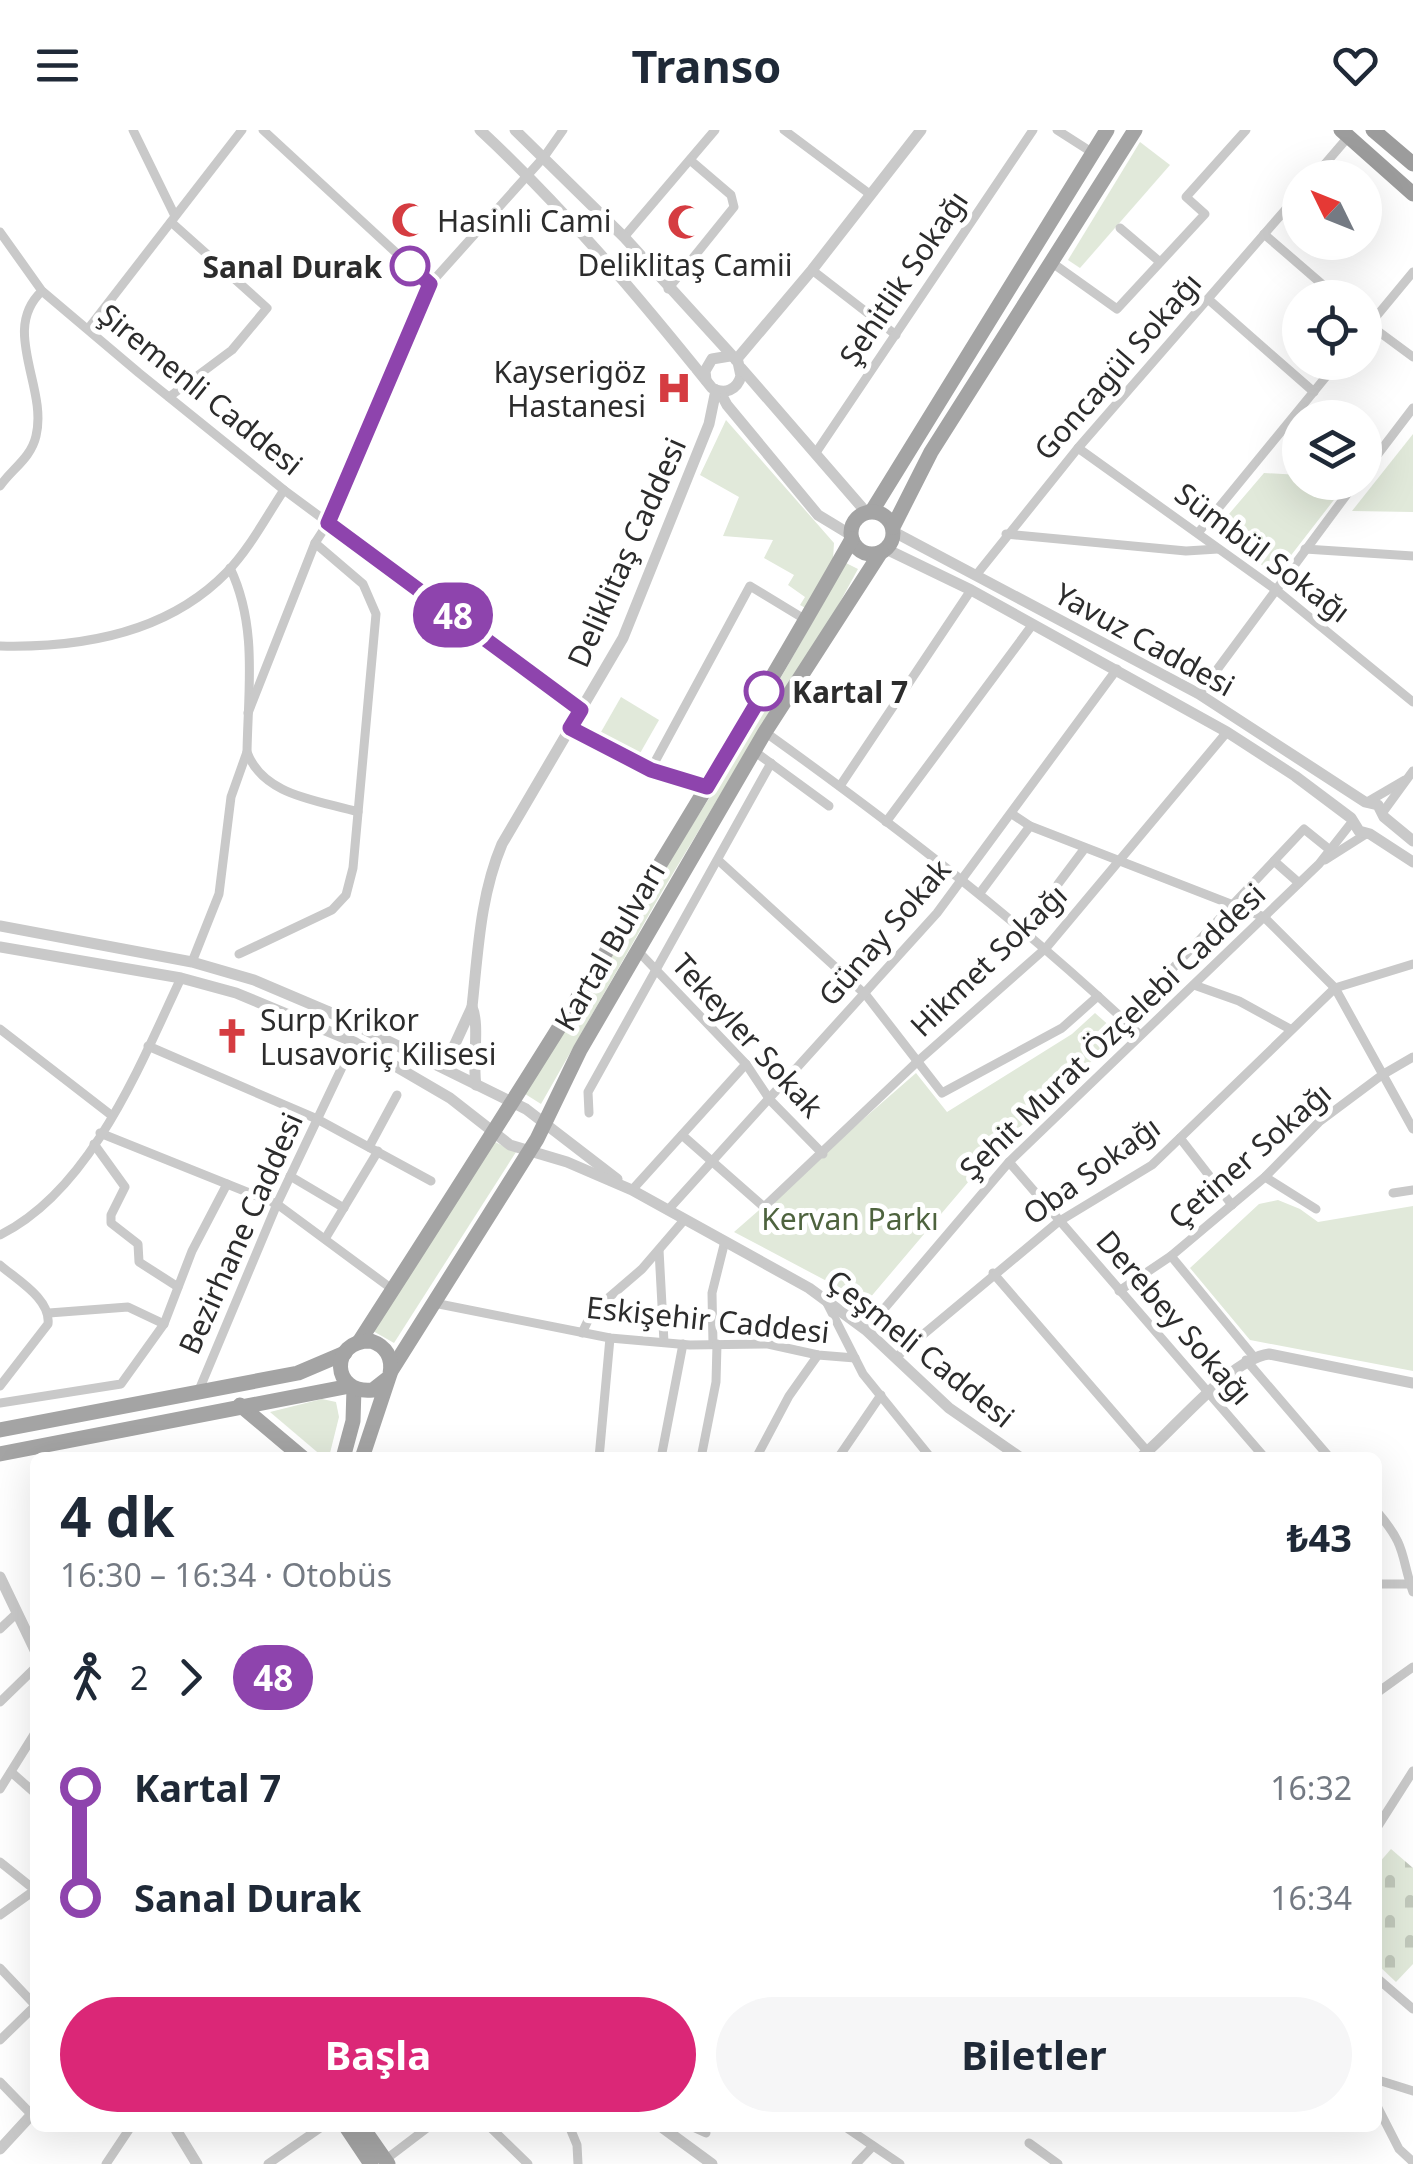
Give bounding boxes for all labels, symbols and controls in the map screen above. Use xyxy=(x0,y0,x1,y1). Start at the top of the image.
text: Transo xyxy=(632,35,781,96)
icon: menu xyxy=(30,38,85,93)
icon: heart xyxy=(1328,38,1383,93)
north arrow xyxy=(1282,160,1382,260)
map controls xyxy=(1282,160,1382,500)
street label: Şehitlik Sokağı xyxy=(829,182,977,374)
place label: Hasinli Cami xyxy=(437,200,612,241)
mosque icon: Hasinli Cami xyxy=(390,201,428,239)
mosque icon: Deliklitaş Camii xyxy=(666,203,704,241)
place label: Deliklitaş Camii xyxy=(578,244,792,285)
place label: Sanal Durak xyxy=(202,246,382,287)
marker: Sanal Durak xyxy=(391,247,429,285)
street label: Goncagül Sokağı xyxy=(1024,264,1210,468)
button: locate xyxy=(1282,280,1382,380)
street label: Şiremenli Caddesi xyxy=(90,294,312,484)
place label: Kayserigöz Hastanesi xyxy=(493,351,646,426)
hospital icon: Kayserigöz Hastanesi xyxy=(655,369,693,407)
button: layers xyxy=(1282,400,1382,500)
street label: Deliklitaş Caddesi xyxy=(557,431,695,673)
street label: Sümbül Sokağı xyxy=(1167,473,1359,631)
street label: Yavuz Caddesi xyxy=(1048,573,1242,705)
line badge: 48 xyxy=(408,582,498,648)
text: 48 xyxy=(433,592,473,639)
place label: Kartal 7 xyxy=(792,671,908,712)
marker: Kartal 7 xyxy=(745,672,783,710)
street label: Günay Sokak xyxy=(809,850,959,1014)
street label: Kartal Bulvarı xyxy=(544,854,674,1038)
street label: Şehit Murat Özçelebi Caddesi xyxy=(950,874,1274,1188)
street label: Hikmet Sokağı xyxy=(901,875,1075,1045)
street label: Tekeyler Sokak xyxy=(663,944,833,1126)
place label: Surp Krikor Lusavoriç Kilisesi xyxy=(260,999,496,1074)
church icon: Surp Krikor Lusavoriç Kilisesi xyxy=(213,1017,251,1055)
street label: Çetiner Sokağı xyxy=(1159,1073,1339,1237)
street label: Bezirhane Caddesi xyxy=(168,1106,312,1360)
street label: Oba Sokağı xyxy=(1014,1106,1168,1234)
park label: Kervan Parkı xyxy=(761,1198,939,1239)
street label: Derebey Sokağı xyxy=(1088,1221,1262,1413)
street label: Çeşmeli Caddesi xyxy=(819,1260,1023,1436)
street label: Eskişehir Caddesi xyxy=(584,1286,832,1352)
text: 4 dk xyxy=(60,1478,175,1553)
text: ₺43 xyxy=(1287,1511,1352,1563)
text: 16:30 – 16:34 · Otobüs xyxy=(60,1553,392,1596)
icon: walk xyxy=(60,1650,115,1705)
icon: forward xyxy=(163,1650,218,1705)
text: 48 xyxy=(253,1654,293,1701)
text: 2 xyxy=(130,1656,148,1699)
text: Kartal 7 xyxy=(134,1761,281,1813)
text: 16:32 xyxy=(1270,1766,1352,1809)
text: Sanal Durak xyxy=(134,1871,361,1923)
text: 16:34 xyxy=(1270,1876,1352,1919)
button: Başla xyxy=(60,1997,696,2112)
button: Biletler xyxy=(716,1997,1352,2112)

